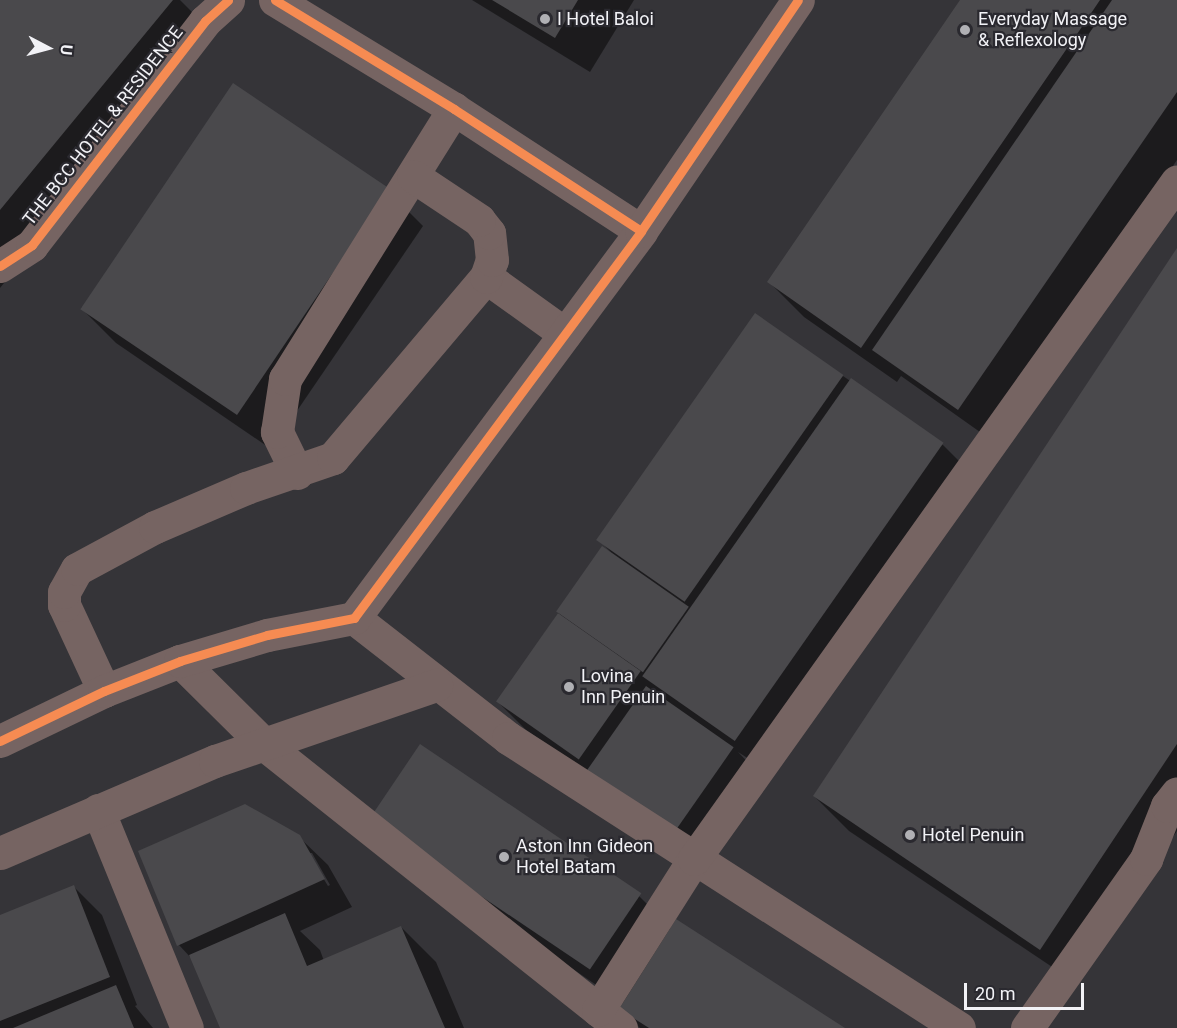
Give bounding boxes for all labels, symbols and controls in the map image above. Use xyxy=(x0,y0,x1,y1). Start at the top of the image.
place label: I Hotel Baloi xyxy=(557,8,654,30)
place label: Everyday Massage & Reflexology xyxy=(978,9,1127,52)
marker: I Hotel Baloi xyxy=(538,12,552,26)
north arrow xyxy=(18,18,78,78)
marker: Everyday Massage & Reflexology xyxy=(956,21,974,39)
street label: THE BCC HOTEL & RESIDENCE xyxy=(18,22,188,230)
text: U xyxy=(56,44,76,56)
place label: Lovina Inn Penuin xyxy=(581,666,665,708)
marker: Lovina Inn Penuin xyxy=(562,680,576,694)
place label: Hotel Penuin xyxy=(922,824,1024,846)
marker: Hotel Penuin xyxy=(903,828,917,842)
place label: Aston Inn Gideon Hotel Batam xyxy=(516,836,653,878)
marker: Aston Inn Gideon Hotel Batam xyxy=(497,850,511,864)
scale bar xyxy=(967,971,1087,1009)
text: 20 m xyxy=(975,983,1015,1004)

